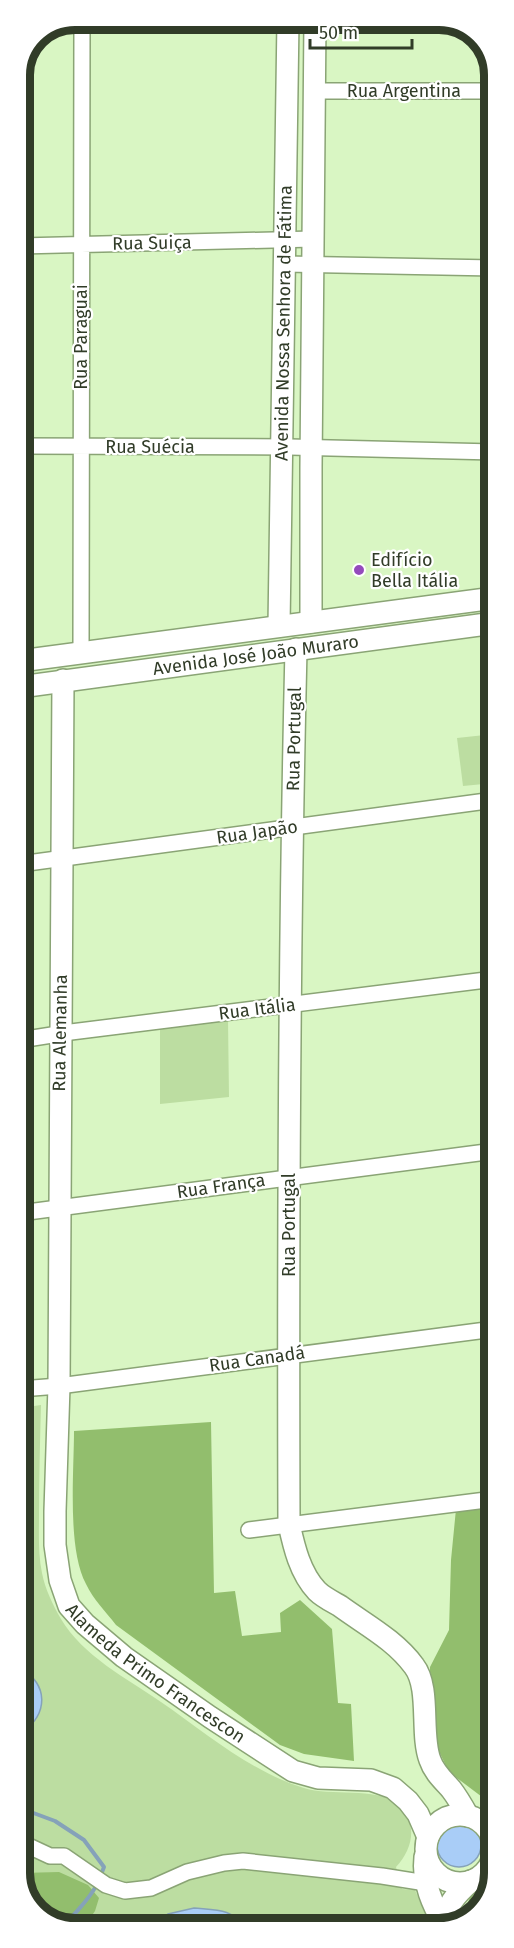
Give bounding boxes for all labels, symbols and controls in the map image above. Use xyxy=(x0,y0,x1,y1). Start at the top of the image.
scale bar xyxy=(310,12,412,50)
text: 50 m xyxy=(319,22,358,44)
street label: Rua Argentina xyxy=(347,80,461,102)
street label: Avenida Nossa Senhora de Fátima xyxy=(270,185,297,461)
street label: Rua Suiça xyxy=(112,231,192,255)
street label: Rua Paraguai xyxy=(70,284,92,390)
street label: Rua Suécia xyxy=(105,436,195,458)
place label: Edifício Bella Itália xyxy=(371,549,458,592)
marker: Edifício Bella Itália xyxy=(352,563,366,577)
street label: Avenida José João Muraro xyxy=(152,630,360,680)
street label: Rua Portugal xyxy=(282,687,306,791)
street label: Rua Japão xyxy=(215,815,299,849)
street label: Rua Alemanha xyxy=(48,974,72,1092)
street label: Rua Itália xyxy=(217,993,297,1025)
street label: Rua França xyxy=(175,1169,267,1203)
street label: Rua Portugal xyxy=(278,1173,300,1277)
street label: Rua Canadá xyxy=(208,1341,306,1377)
street label: Alameda Primo Francescon xyxy=(61,1599,249,1748)

